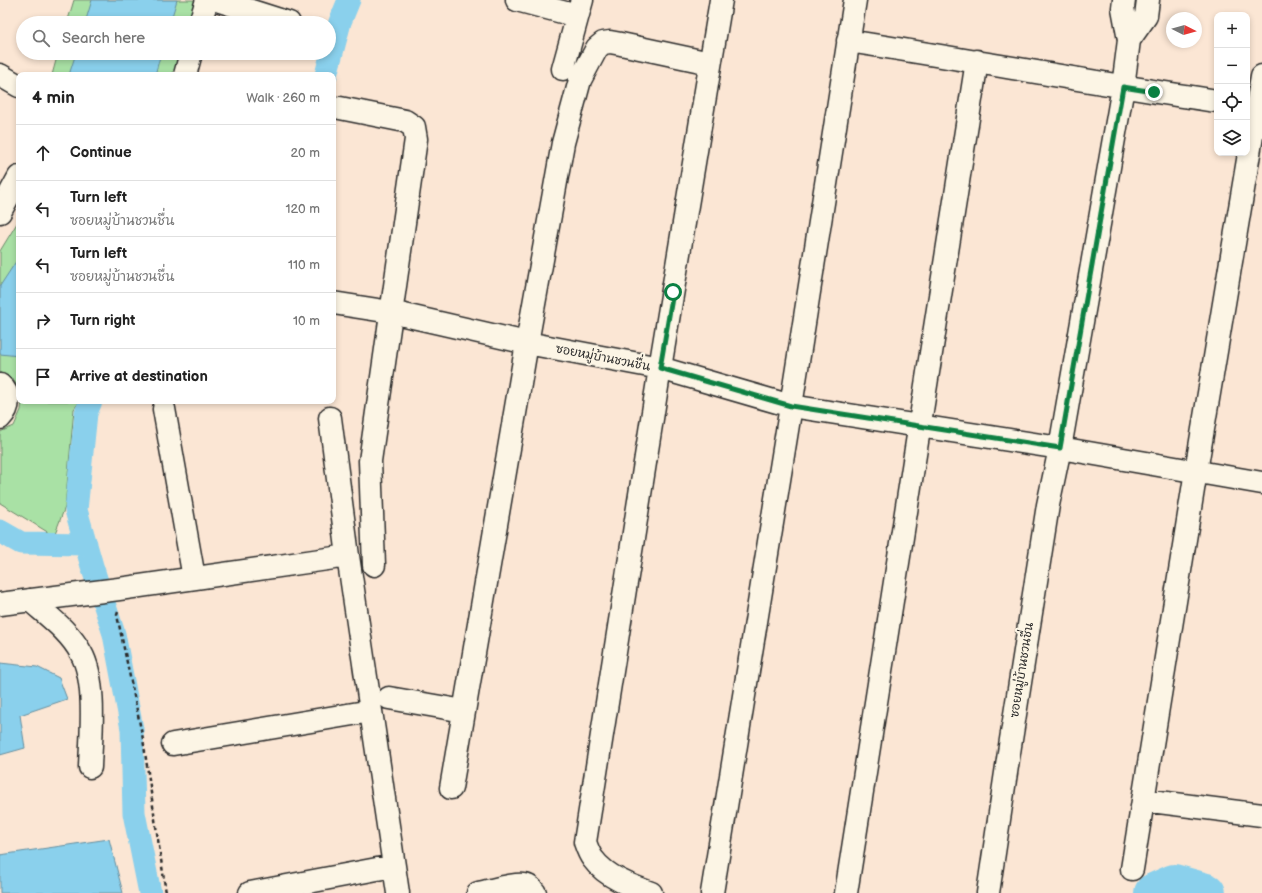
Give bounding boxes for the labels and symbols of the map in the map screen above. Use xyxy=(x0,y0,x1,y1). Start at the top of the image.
north arrow xyxy=(1166,12,1202,48)
route end xyxy=(1145,83,1163,101)
route start xyxy=(664,283,682,301)
street label: ซอยหมู่บ้านชวนชื่น xyxy=(554,338,653,376)
street label: ซอยหมู่บ้านชวนชื่น xyxy=(1003,620,1038,719)

